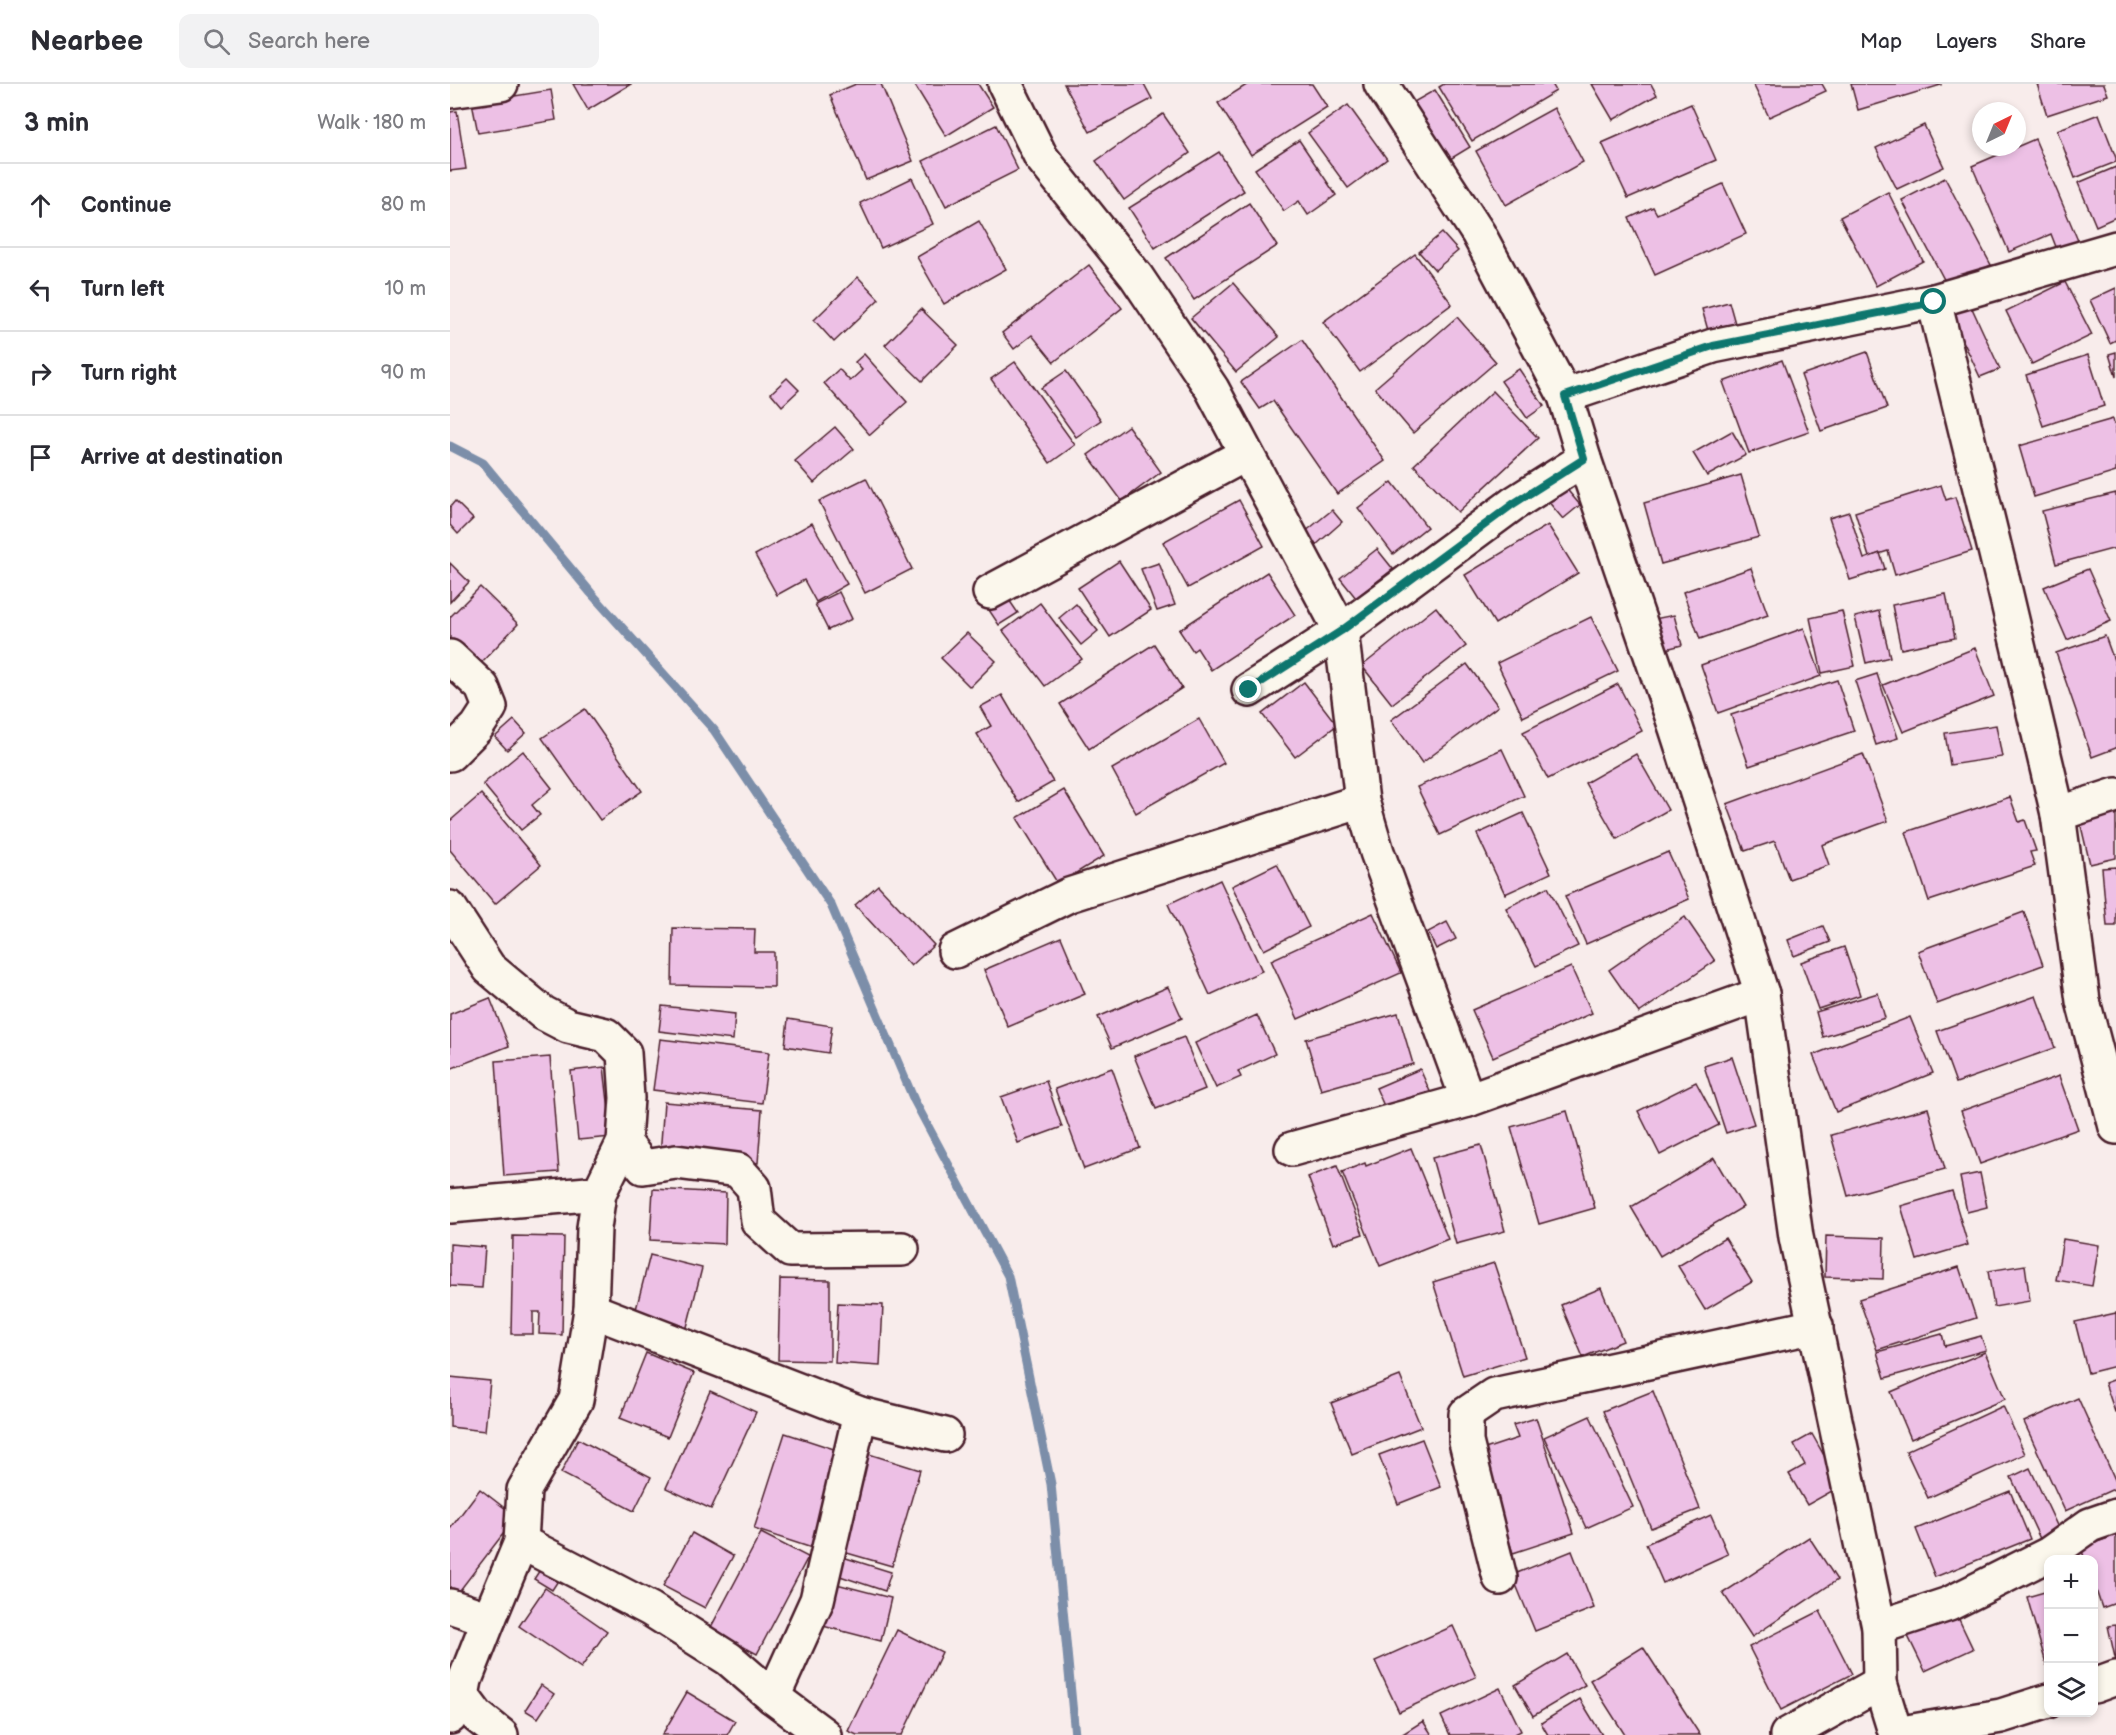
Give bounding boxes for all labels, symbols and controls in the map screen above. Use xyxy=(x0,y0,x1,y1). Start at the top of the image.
search box xyxy=(179,14,599,68)
text: Nearbee xyxy=(30,25,143,58)
icon: search xyxy=(200,25,233,58)
text: Search here xyxy=(248,28,370,55)
text: Map xyxy=(1860,29,1902,54)
text: Layers xyxy=(1935,29,1997,54)
text: Share xyxy=(2030,29,2086,54)
north arrow xyxy=(1972,102,2026,156)
text: 3 min xyxy=(24,108,89,139)
text: Walk · 180 m xyxy=(317,111,426,135)
icon: ahead xyxy=(24,189,57,222)
text: Continue xyxy=(81,192,171,219)
text: 80 m xyxy=(381,193,426,217)
icon: left xyxy=(24,273,57,306)
text: Turn left xyxy=(81,276,165,303)
text: 10 m xyxy=(385,277,426,301)
route start xyxy=(1920,288,1946,314)
icon: right xyxy=(24,357,57,390)
text: Turn right xyxy=(81,360,177,387)
text: 90 m xyxy=(381,361,426,385)
icon: arrive xyxy=(24,441,57,474)
text: Arrive at destination xyxy=(81,444,283,471)
route end xyxy=(1235,676,1261,702)
map controls xyxy=(2044,1555,2098,1717)
button: + xyxy=(2044,1555,2098,1609)
button: − xyxy=(2044,1609,2098,1663)
button: layers xyxy=(2044,1663,2098,1717)

